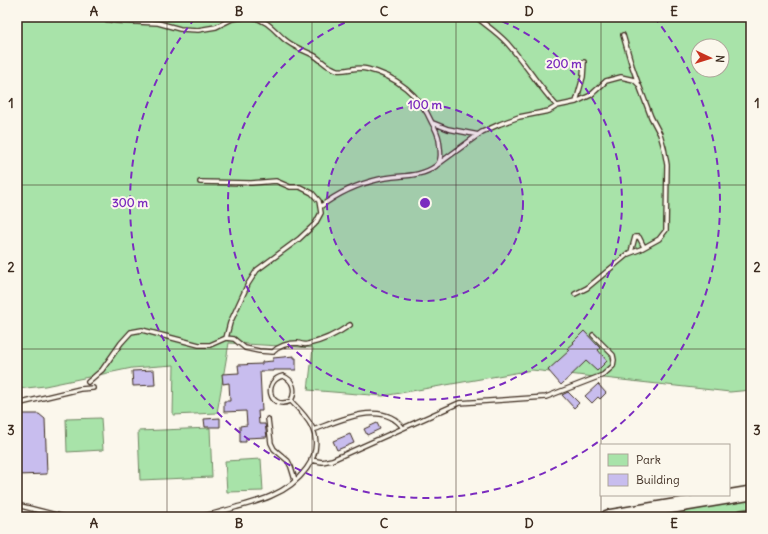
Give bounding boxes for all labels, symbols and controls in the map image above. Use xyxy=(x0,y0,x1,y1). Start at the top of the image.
text: A xyxy=(90,3,99,20)
text: B xyxy=(235,3,244,20)
text: C xyxy=(380,3,389,20)
text: D xyxy=(524,3,534,20)
text: E xyxy=(670,3,678,20)
north arrow xyxy=(690,38,730,78)
text: N xyxy=(713,54,727,63)
text: 200 m xyxy=(546,56,582,71)
text: 1 xyxy=(8,95,14,112)
text: 1 xyxy=(754,95,760,112)
text: 100 m xyxy=(408,97,442,112)
text: 300 m xyxy=(112,195,148,210)
centre of rings xyxy=(418,196,432,210)
text: 2 xyxy=(7,259,15,276)
text: 2 xyxy=(753,259,761,276)
text: 3 xyxy=(7,422,15,439)
text: 3 xyxy=(753,422,761,439)
legend xyxy=(600,444,730,496)
text: Park xyxy=(636,452,661,467)
text: Building xyxy=(636,472,680,487)
text: A xyxy=(90,515,99,532)
text: B xyxy=(235,515,244,532)
text: C xyxy=(380,515,389,532)
text: D xyxy=(524,515,534,532)
text: E xyxy=(670,515,678,532)

